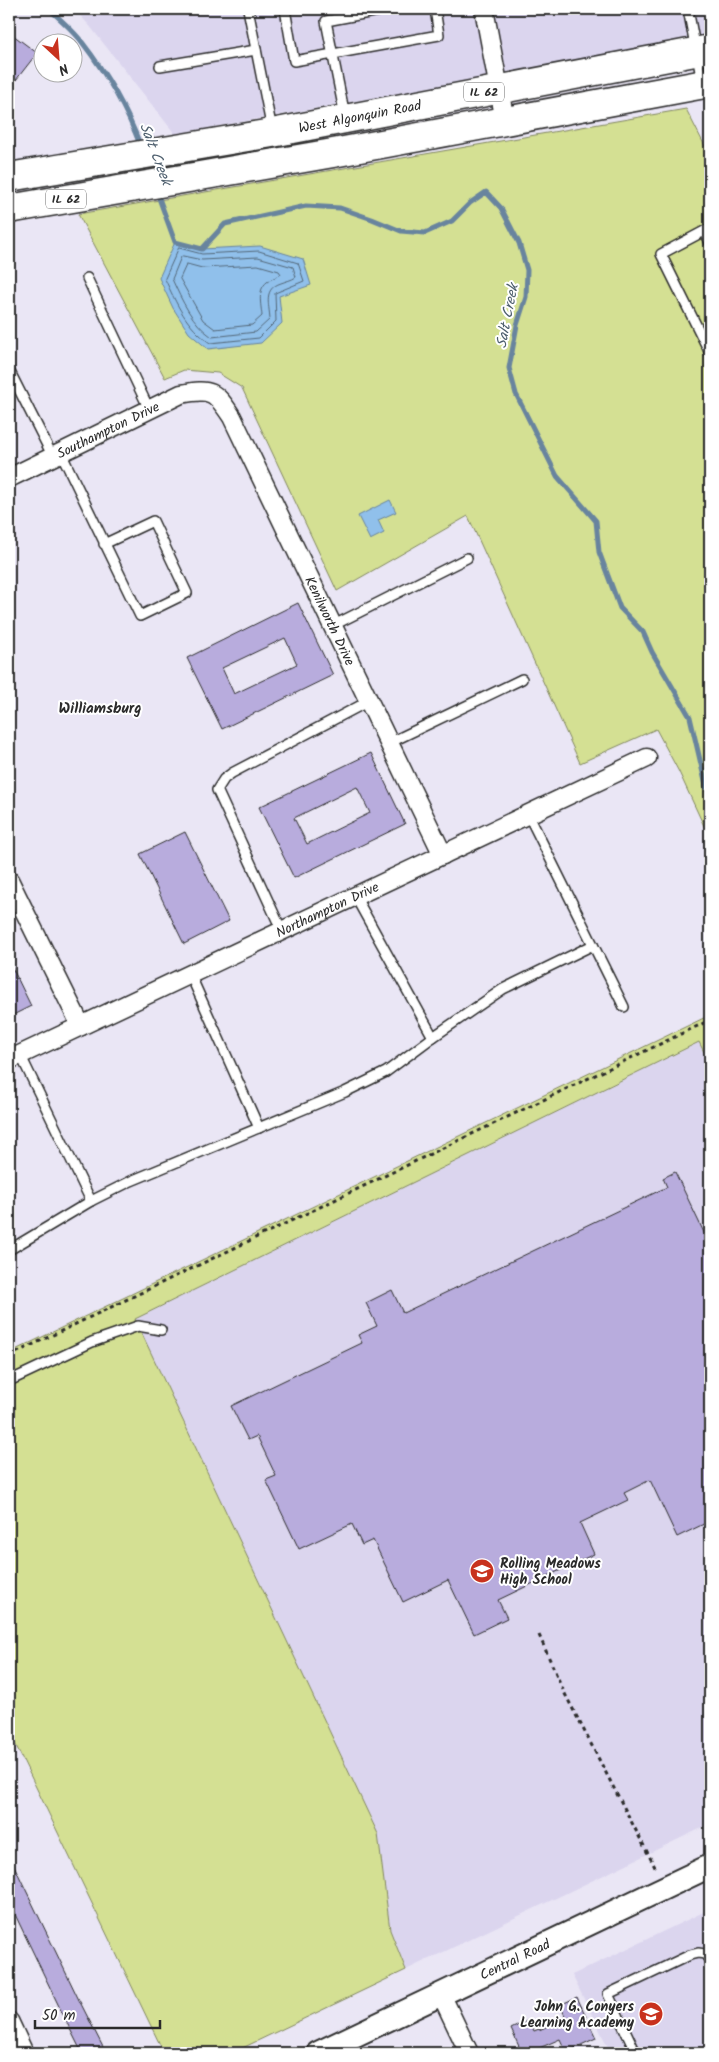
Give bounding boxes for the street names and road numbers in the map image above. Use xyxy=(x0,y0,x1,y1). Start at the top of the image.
road number: IL 62 xyxy=(464,82,504,101)
street label: West Algonquin Road xyxy=(297,94,424,140)
road number: IL 62 xyxy=(46,190,86,208)
street label: Southampton Drive xyxy=(53,396,164,465)
street label: Kenilworth Drive xyxy=(298,573,361,670)
street label: Northampton Drive xyxy=(272,876,384,944)
street label: Central Road xyxy=(476,1933,555,1986)

